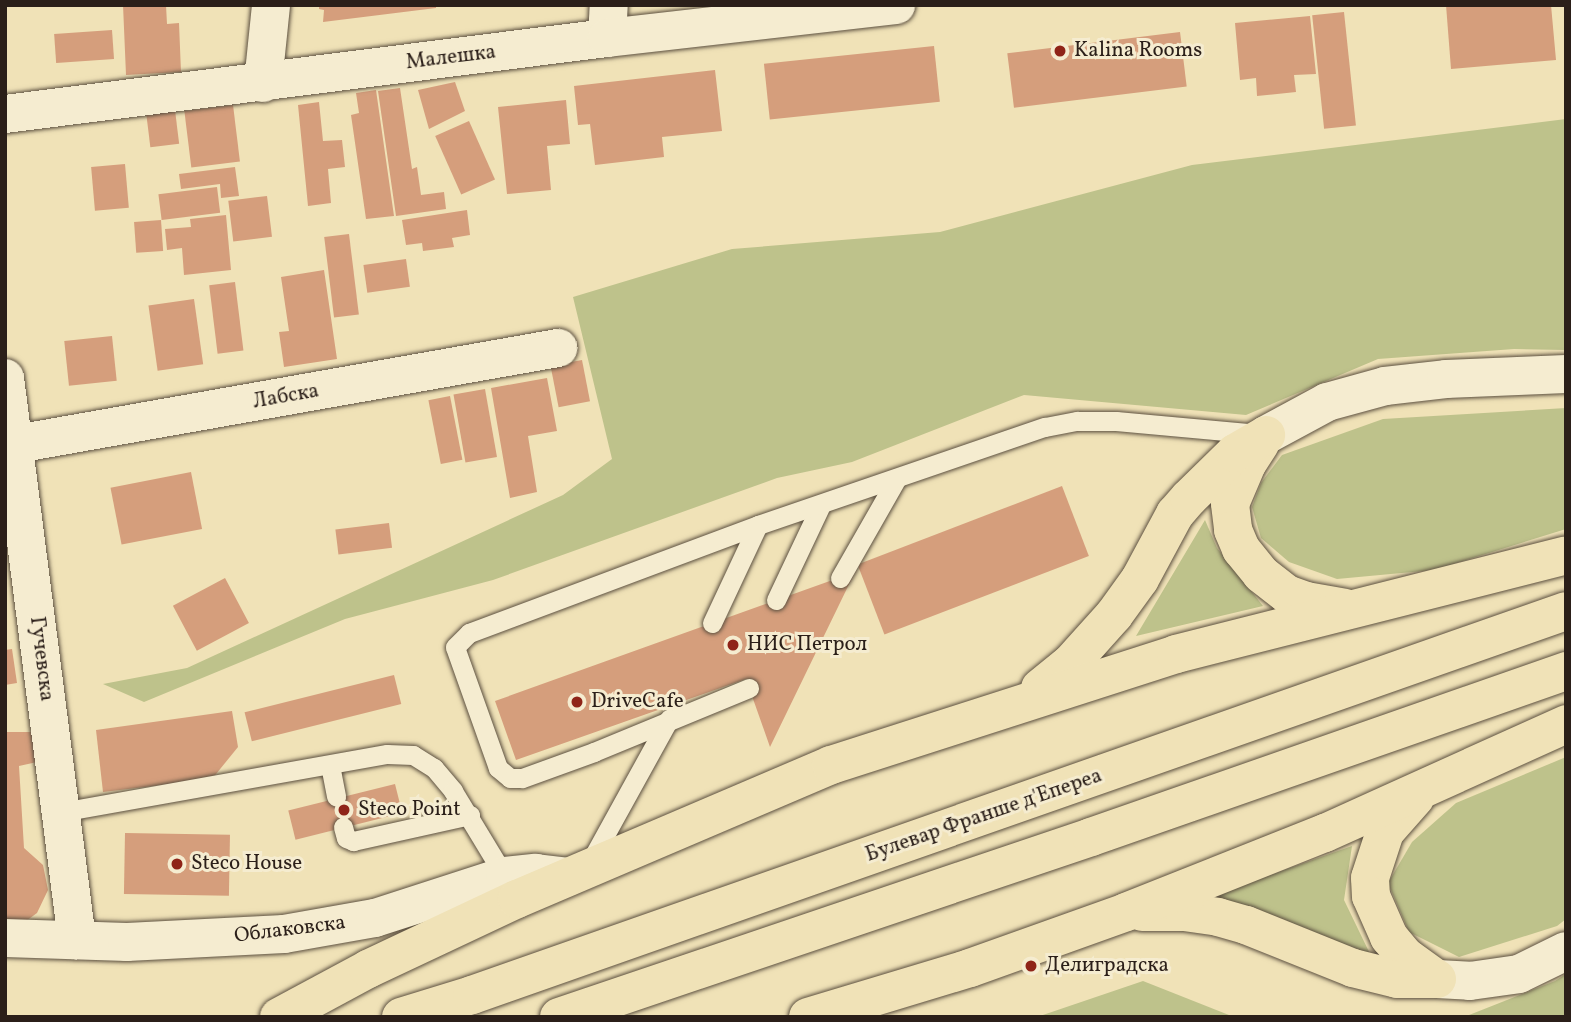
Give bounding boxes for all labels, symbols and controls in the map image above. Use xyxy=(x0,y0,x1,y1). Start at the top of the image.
place label: Kalina Rooms xyxy=(1074,38,1202,64)
street label: Малешка xyxy=(405,40,497,76)
marker: Kalina Rooms xyxy=(1052,43,1068,59)
street label: Лабска xyxy=(251,379,321,415)
street label: Гучевска xyxy=(23,615,59,703)
place label: НИС Петрол xyxy=(747,632,867,658)
marker: НИС Петрол xyxy=(725,637,741,653)
place label: DriveCafe xyxy=(591,689,684,715)
marker: DriveCafe xyxy=(569,694,585,710)
street label: Булевар Франше д'Епереа xyxy=(862,764,1106,868)
place label: Steco Point xyxy=(358,797,461,823)
marker: Steco Point xyxy=(336,802,352,818)
place label: Steco House xyxy=(191,851,302,877)
marker: Steco House xyxy=(169,856,185,872)
street label: Облаковска xyxy=(233,911,347,949)
place label: Делиградска xyxy=(1045,953,1169,979)
marker: Делиградска xyxy=(1023,958,1039,974)

